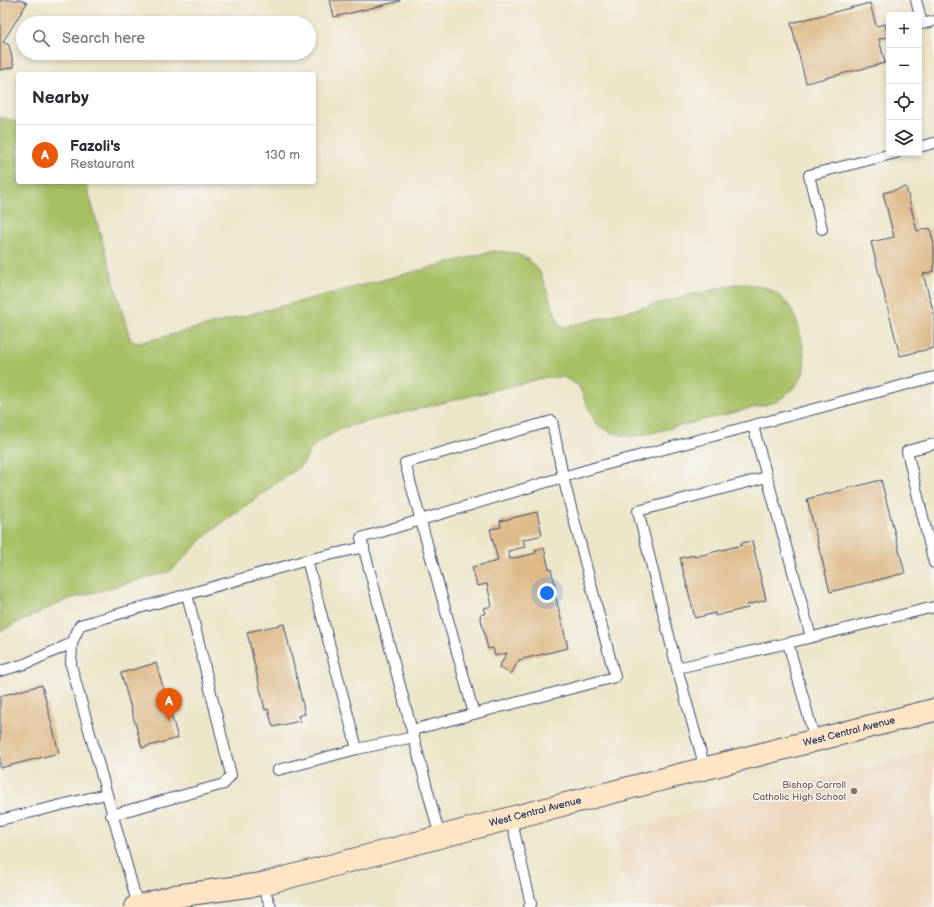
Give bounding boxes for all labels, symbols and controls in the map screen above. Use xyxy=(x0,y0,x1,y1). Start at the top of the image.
map controls xyxy=(886,12,922,156)
button: + xyxy=(886,12,922,48)
search box xyxy=(16,16,316,60)
icon: search xyxy=(30,27,52,49)
text: Search here xyxy=(62,29,145,48)
button: − xyxy=(886,48,922,84)
button: locate xyxy=(886,84,922,120)
text: Nearby xyxy=(32,88,89,108)
button: layers xyxy=(886,120,922,156)
text: Fazoli's xyxy=(70,137,120,156)
text: A xyxy=(41,147,49,163)
text: 130 m xyxy=(265,147,300,163)
text: Restaurant xyxy=(70,156,135,172)
your location xyxy=(537,583,557,603)
pin: A xyxy=(156,688,182,721)
street label: West Central Avenue xyxy=(802,714,897,749)
place label: Bishop Carroll Catholic High School xyxy=(752,779,846,803)
marker: Bishop Carroll Catholic High School xyxy=(849,786,859,796)
street label: West Central Avenue xyxy=(488,794,583,829)

